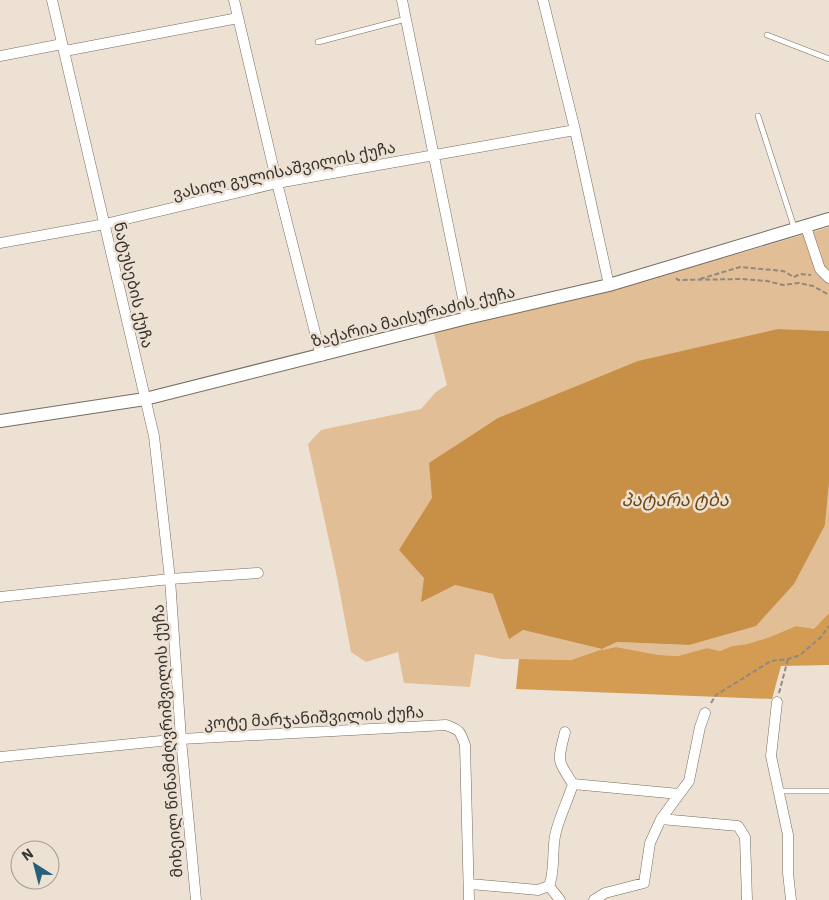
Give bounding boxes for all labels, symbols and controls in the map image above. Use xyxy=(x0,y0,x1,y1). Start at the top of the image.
street label: ვასილ გულისაშვილის ქუჩა xyxy=(171,137,397,204)
street label: ნატუსების ქუჩა xyxy=(110,220,158,350)
street label: ზაქარია მაისურაძის ქუჩა xyxy=(309,281,517,351)
water label: პატარა ტბა xyxy=(621,488,729,511)
street label: მიხეილ წინამძღვრიშვილის ქუჩა xyxy=(147,604,188,878)
street label: კოტე მარჯანიშვილის ქუჩა xyxy=(203,701,425,734)
north arrow xyxy=(10,840,60,890)
text: N xyxy=(18,844,37,865)

